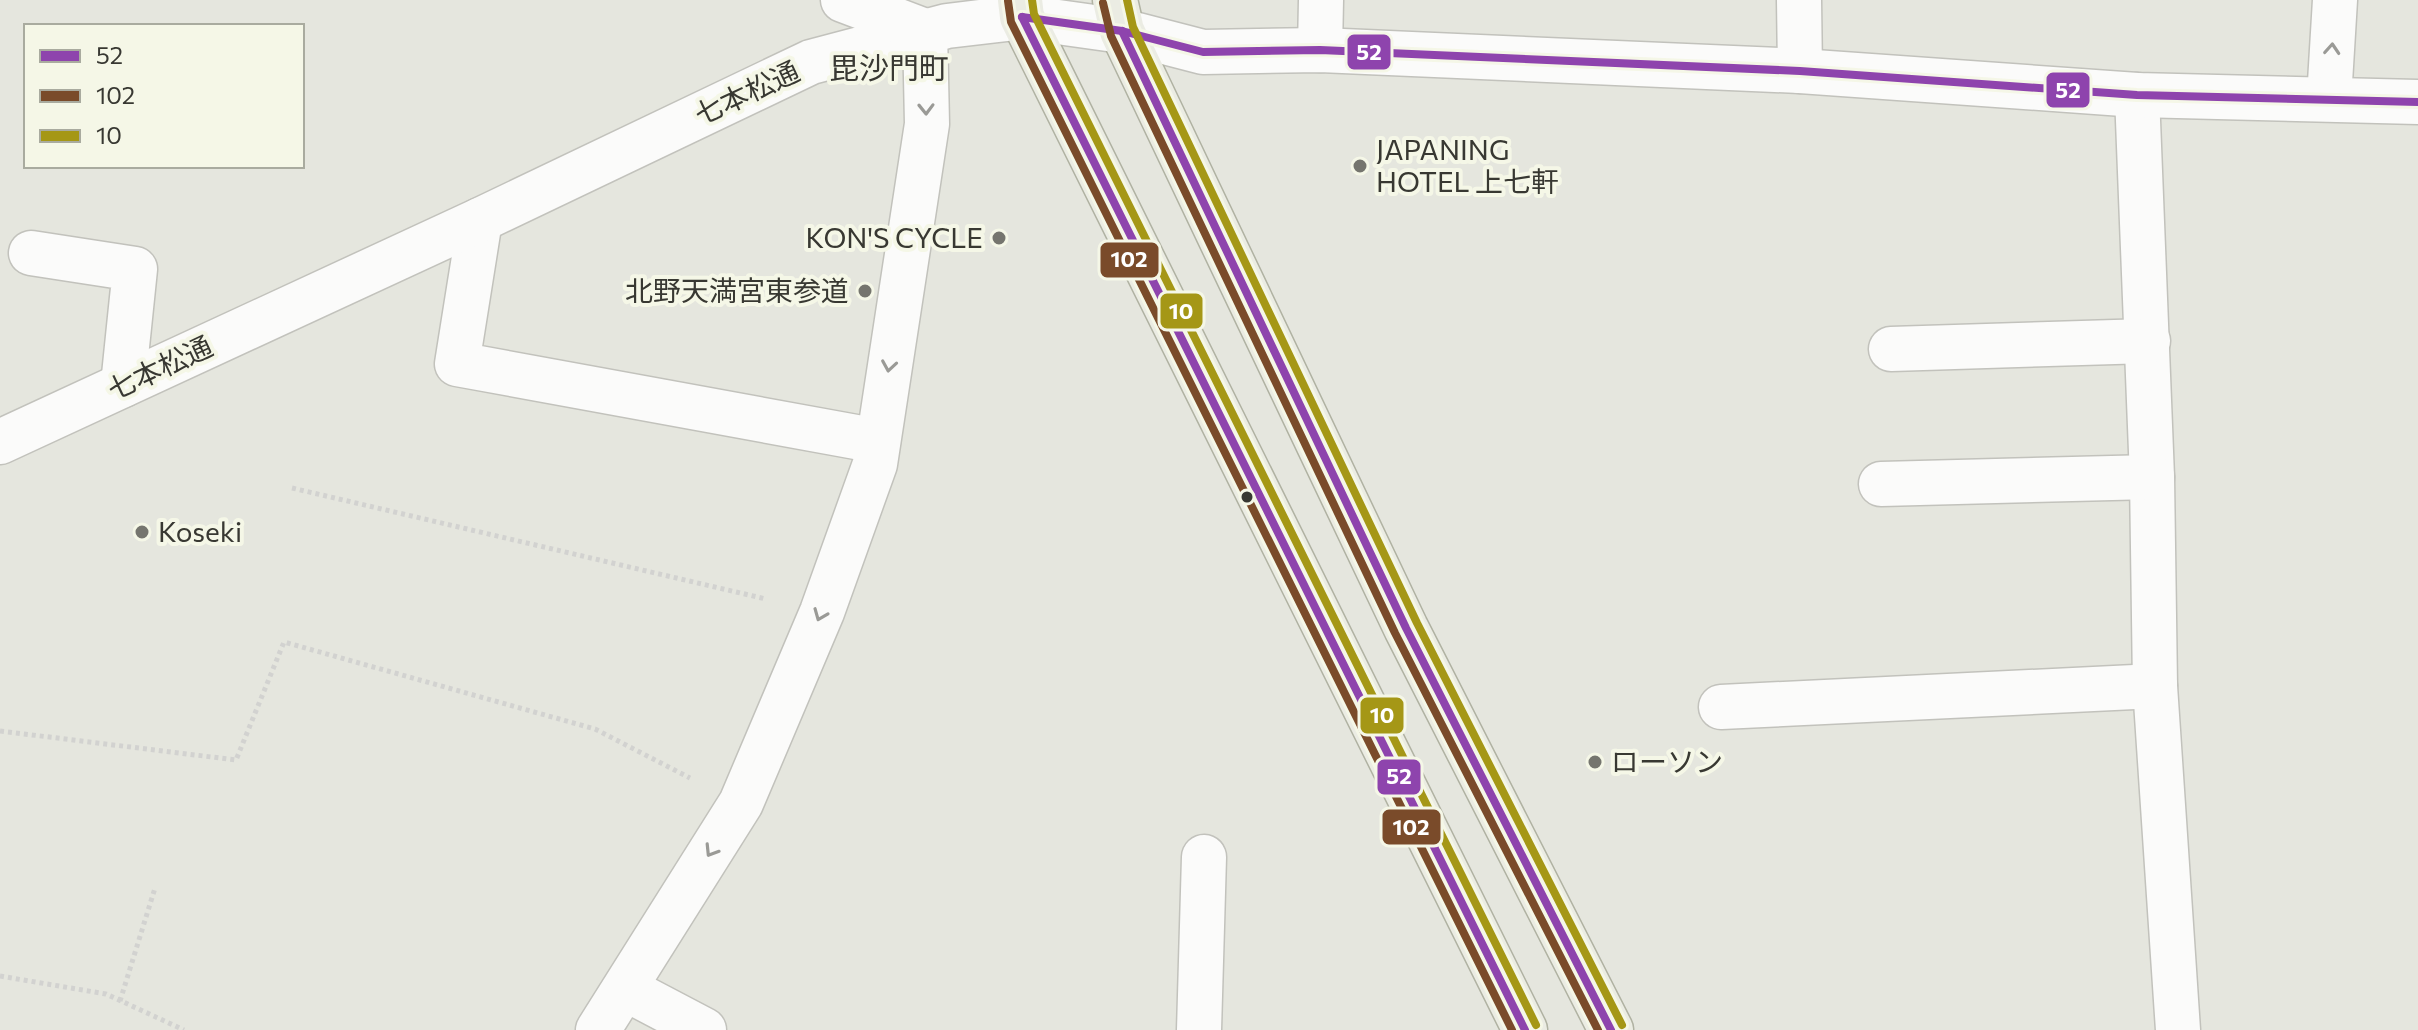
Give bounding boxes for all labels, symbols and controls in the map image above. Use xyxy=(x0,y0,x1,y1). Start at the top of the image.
legend xyxy=(24,24,304,168)
line badge: 52 xyxy=(1346,33,1392,71)
text: 52 xyxy=(1356,38,1382,65)
text: 52 xyxy=(96,40,123,69)
one-way arrow xyxy=(2323,42,2340,55)
district label: 毘沙門町 xyxy=(829,48,949,85)
street label: 七本松通 xyxy=(689,53,805,131)
line badge: 52 xyxy=(2045,71,2091,109)
text: 52 xyxy=(2055,76,2081,103)
text: 102 xyxy=(96,80,135,109)
one-way arrow xyxy=(918,103,935,116)
text: 10 xyxy=(96,120,122,149)
place label: JAPANING HOTEL 上七軒 xyxy=(1376,132,1559,198)
marker: JAPANING HOTEL 上七軒 xyxy=(1351,157,1369,175)
place label: KON'S CYCLE xyxy=(806,220,983,254)
marker: KON'S CYCLE xyxy=(990,229,1008,247)
line badge: 102 xyxy=(1099,241,1160,279)
text: 102 xyxy=(1111,245,1147,272)
place label: 北野天満宮東参道 xyxy=(625,273,849,307)
marker: 北野天満宮東参道 xyxy=(856,282,874,300)
line badge: 10 xyxy=(1159,292,1204,330)
text: 10 xyxy=(1169,297,1193,324)
street label: 七本松通 xyxy=(102,328,218,406)
one-way arrow xyxy=(881,359,898,373)
unlabelled marker xyxy=(1239,489,1255,505)
place label: Koseki xyxy=(158,514,242,548)
marker: Koseki xyxy=(133,523,151,541)
one-way arrow xyxy=(813,607,830,621)
line badge: 10 xyxy=(1359,696,1405,735)
text: 10 xyxy=(1370,701,1394,728)
place label: ローソン xyxy=(1611,744,1723,778)
marker: ローソン xyxy=(1586,753,1604,771)
line badge: 52 xyxy=(1376,758,1422,796)
text: 52 xyxy=(1386,762,1412,789)
line badge: 102 xyxy=(1381,808,1442,846)
text: 102 xyxy=(1393,813,1429,840)
one-way arrow xyxy=(706,842,721,857)

